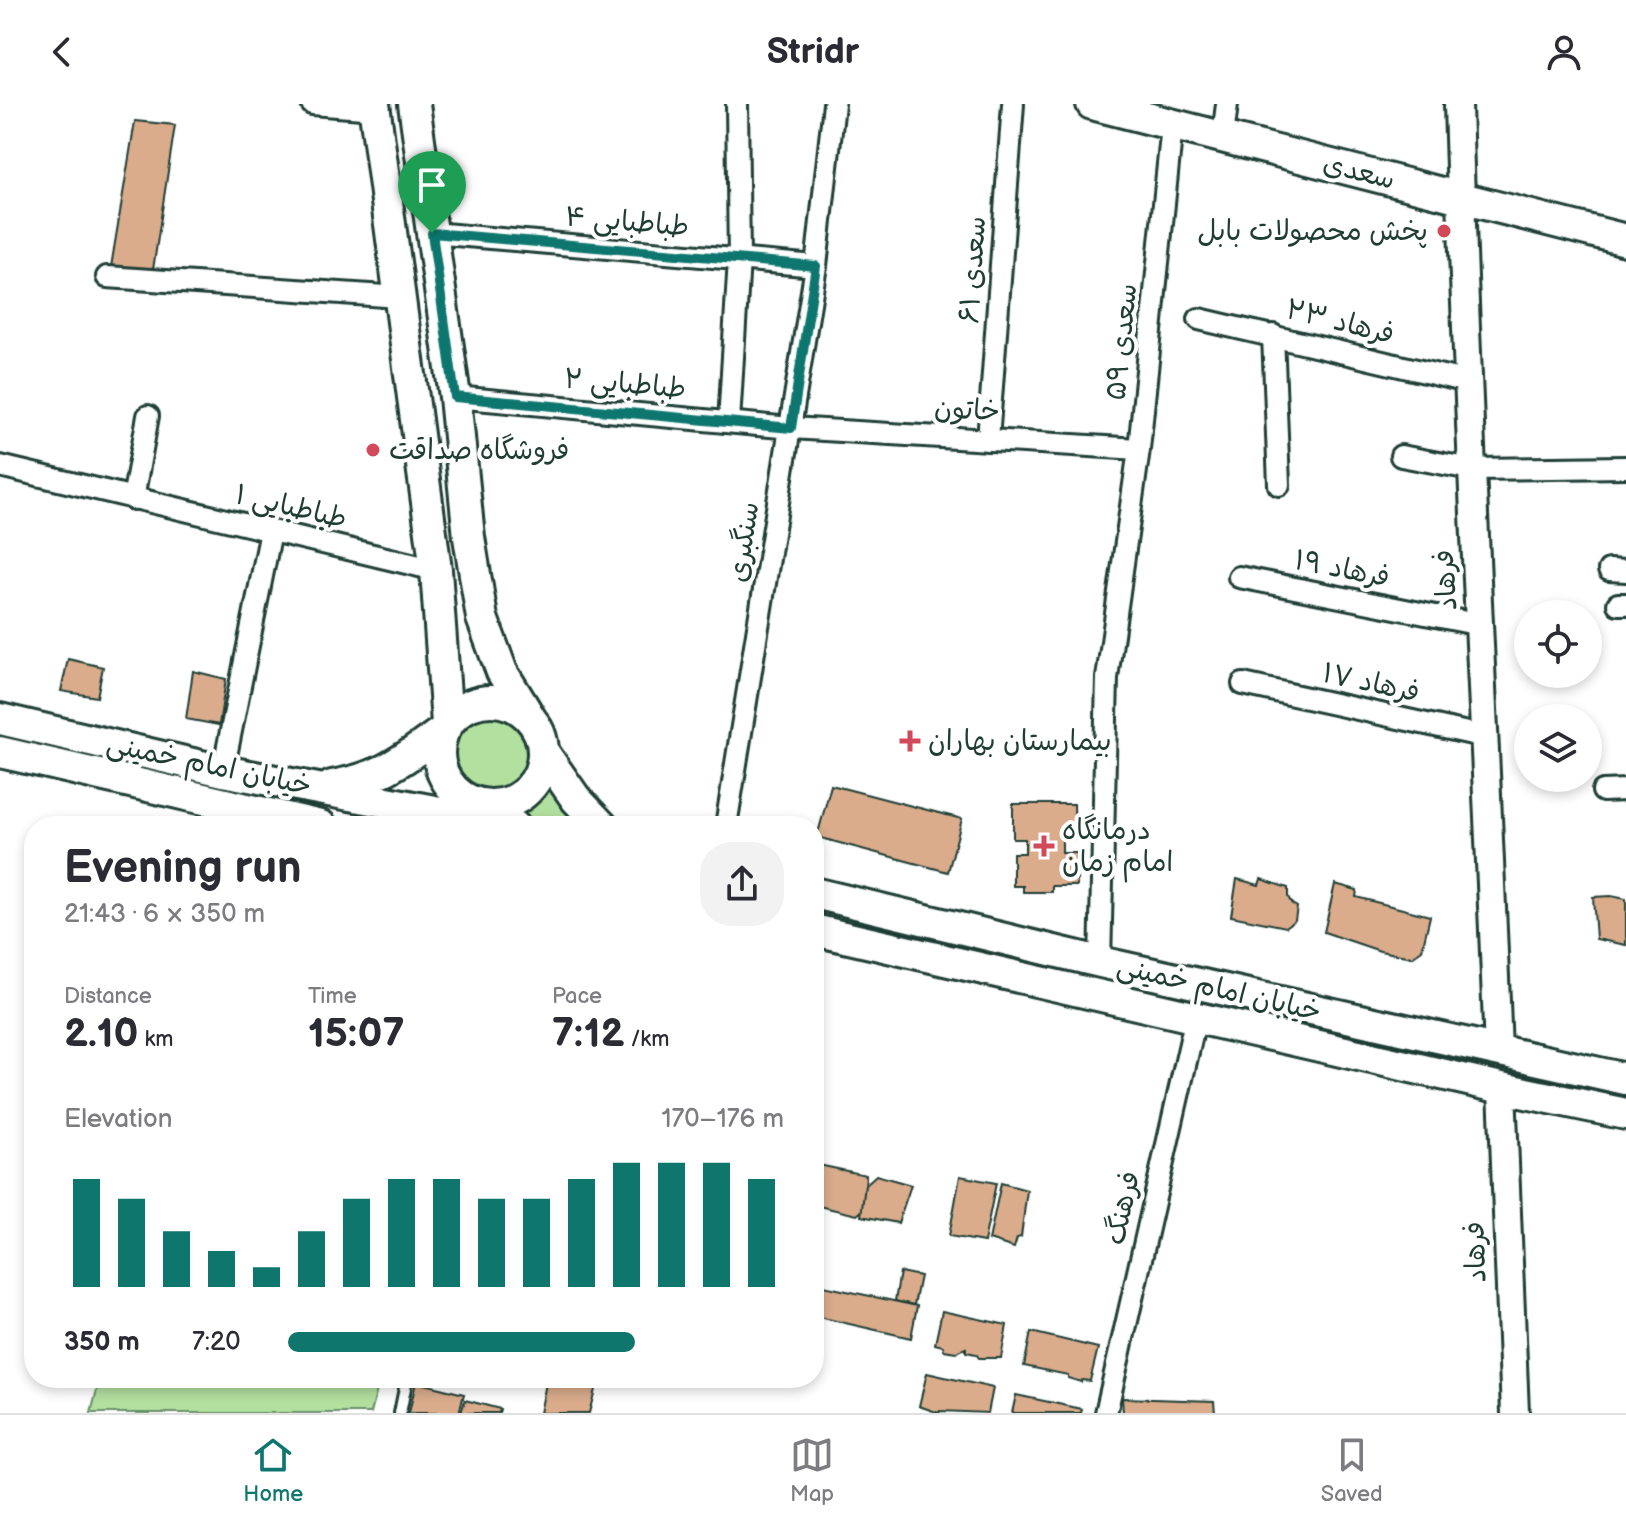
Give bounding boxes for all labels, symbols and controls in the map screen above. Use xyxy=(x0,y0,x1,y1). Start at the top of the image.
icon: back xyxy=(40,30,84,74)
icon: person xyxy=(1542,30,1586,74)
text: Stridr xyxy=(767,31,859,74)
street label: سعدی xyxy=(1320,147,1398,197)
pin xyxy=(398,151,466,233)
icon: arrive xyxy=(410,163,454,207)
street label: طباطبایی ۴ xyxy=(564,200,690,244)
street label: سعدی ۶۱ xyxy=(953,215,993,325)
place label: پخش محصولات بابل xyxy=(1197,215,1428,249)
marker: پخش محصولات بابل xyxy=(1435,222,1453,240)
street label: سعدی ۵۹ xyxy=(1099,282,1145,402)
street label: فرهاد ۲۳ xyxy=(1282,293,1398,351)
street label: طباطبایی ۲ xyxy=(563,362,687,406)
street label: خاتون xyxy=(933,392,1001,428)
place label: فروشگاه صداقت xyxy=(389,433,569,467)
marker: فروشگاه صداقت xyxy=(364,441,382,459)
street label: طباطبایی ۱ xyxy=(232,478,350,536)
street label: سنگبری xyxy=(720,499,767,585)
street label: فرهاد ۱۹ xyxy=(1292,544,1392,594)
street label: فرهاد xyxy=(1427,548,1465,612)
map controls xyxy=(1514,600,1602,792)
button: locate xyxy=(1514,600,1602,688)
street label: فرهاد ۱۷ xyxy=(1319,657,1423,709)
button: layers xyxy=(1514,704,1602,792)
place label: بیمارستان بهاران xyxy=(928,725,1112,758)
street label: خیابان امام خمینی xyxy=(103,727,314,807)
marker: بیمارستان بهاران xyxy=(899,730,921,752)
place label: درمانگاه امام زمان xyxy=(1062,813,1173,883)
marker: درمانگاه امام زمان xyxy=(1033,835,1055,857)
text: Evening run xyxy=(64,842,301,895)
button: share xyxy=(700,842,784,926)
text: 21:43 · 6 × 350 m xyxy=(64,899,265,930)
street label: خیابان امام خمینی xyxy=(1113,949,1324,1032)
text: Distance xyxy=(64,983,152,1010)
text: Time xyxy=(308,983,357,1010)
text: Pace xyxy=(552,983,602,1010)
text: 2.10 xyxy=(64,1010,139,1058)
text: 15:07 xyxy=(308,1010,405,1058)
text: 7:12 xyxy=(552,1010,624,1058)
text: km xyxy=(139,1026,173,1053)
text: /km xyxy=(624,1026,669,1053)
text: Elevation xyxy=(64,1104,172,1135)
text: 170–176 m xyxy=(662,1104,784,1135)
street label: فرهنگ xyxy=(1098,1168,1147,1248)
street label: فرهاد xyxy=(1458,1221,1494,1283)
text: 350 m xyxy=(64,1327,140,1358)
text: 7:20 xyxy=(192,1327,241,1358)
tab: Home xyxy=(243,1433,303,1508)
tab: Map xyxy=(790,1433,834,1508)
tab: Saved xyxy=(1321,1433,1383,1508)

